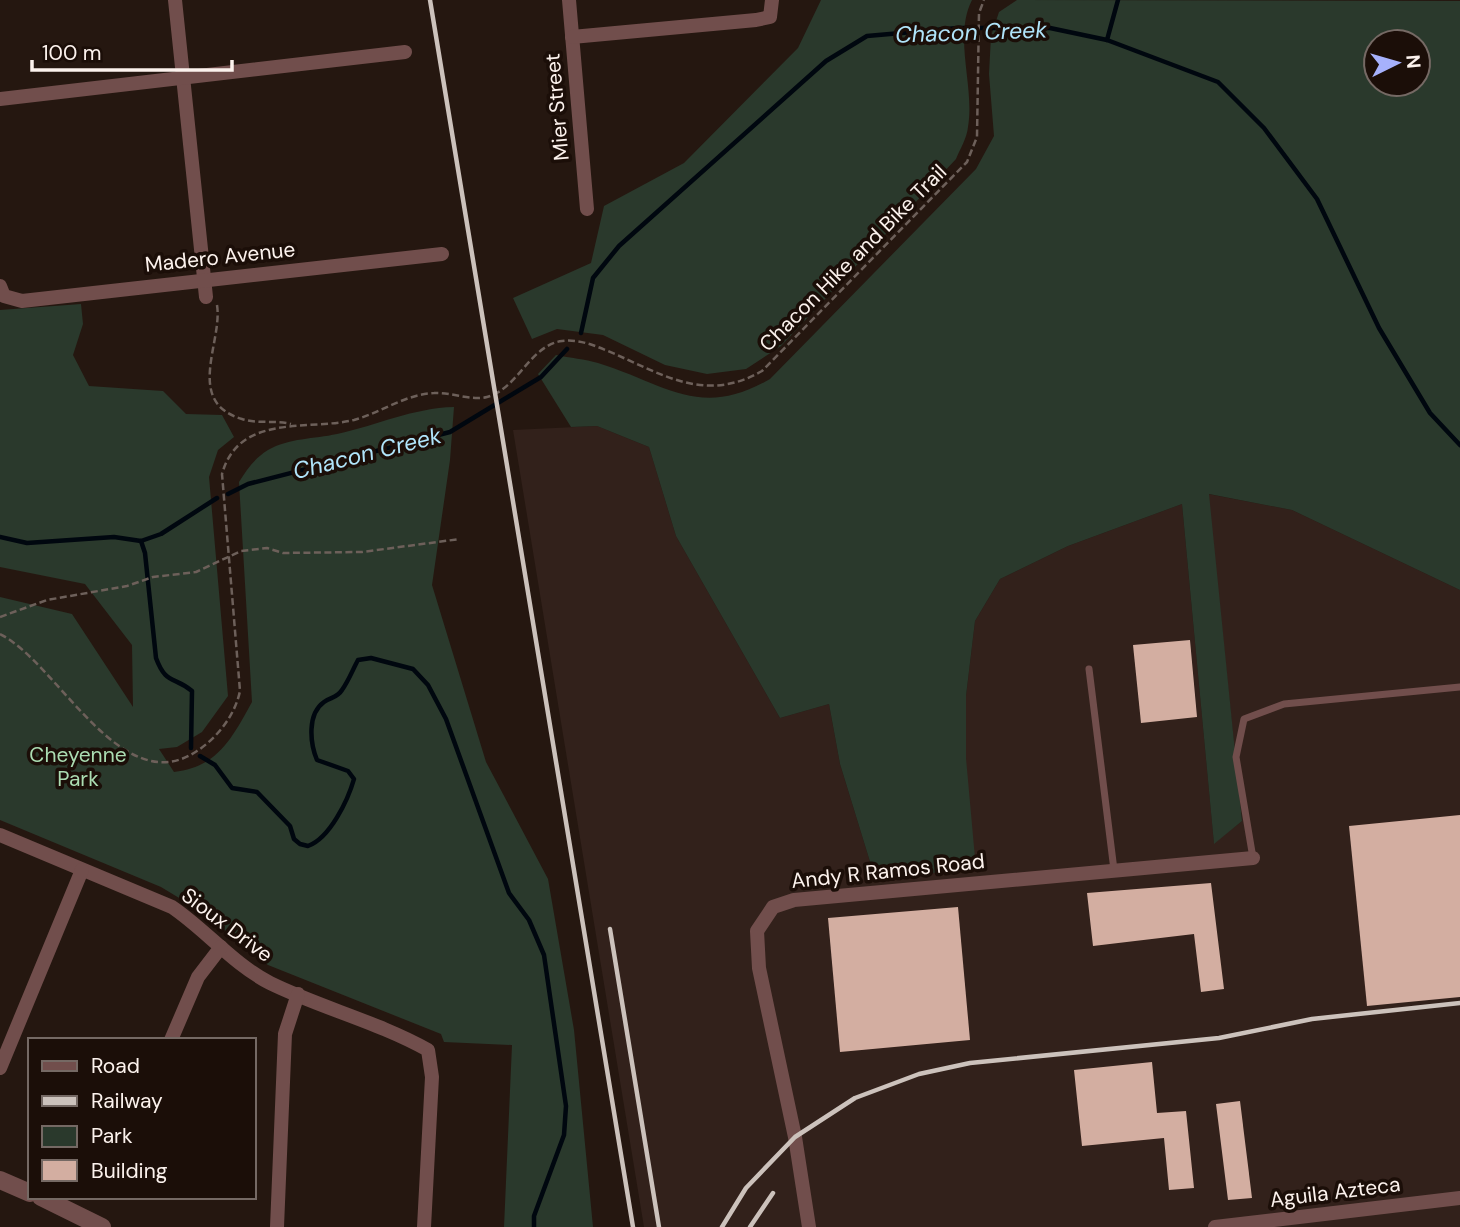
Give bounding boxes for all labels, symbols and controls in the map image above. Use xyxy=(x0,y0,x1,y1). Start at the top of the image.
water label: Chacon Creek xyxy=(895,14,1048,50)
scale bar xyxy=(32,28,231,72)
north arrow xyxy=(1362,28,1432,98)
text: 100 m xyxy=(42,39,102,67)
street label: Mier Street xyxy=(538,52,576,162)
text: N xyxy=(1400,54,1426,70)
street label: Chacon Hike and Bike Trail xyxy=(753,158,953,358)
street label: Madero Avenue xyxy=(143,235,297,279)
water label: Chacon Creek xyxy=(290,420,444,486)
park label: Cheyenne Park xyxy=(29,741,127,793)
street label: Andy R Ramos Road xyxy=(790,847,986,895)
street label: Sioux Drive xyxy=(176,881,278,969)
legend xyxy=(28,1038,256,1199)
text: Road xyxy=(91,1052,140,1080)
text: Railway xyxy=(91,1087,163,1115)
text: Park xyxy=(91,1122,133,1150)
text: Building xyxy=(91,1157,168,1185)
street label: Aguila Azteca xyxy=(1268,1170,1402,1214)

